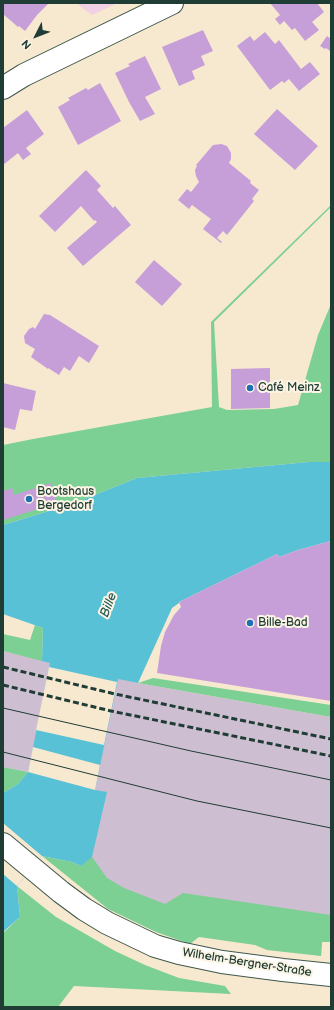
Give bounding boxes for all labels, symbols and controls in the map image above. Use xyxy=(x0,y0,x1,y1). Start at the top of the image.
north arrow xyxy=(16,16,56,56)
text: N xyxy=(19,37,34,52)
place label: Café Meinz xyxy=(258,381,320,395)
marker: Café Meinz xyxy=(245,383,255,393)
place label: Bootshaus Bergedorf xyxy=(37,485,94,513)
marker: Bootshaus Bergedorf xyxy=(24,494,34,504)
water label: Bille xyxy=(97,590,121,620)
place label: Bille-Bad xyxy=(258,616,308,630)
marker: Bille-Bad xyxy=(245,618,255,628)
street label: Wilhelm-Bergner-Straße xyxy=(181,946,313,980)

